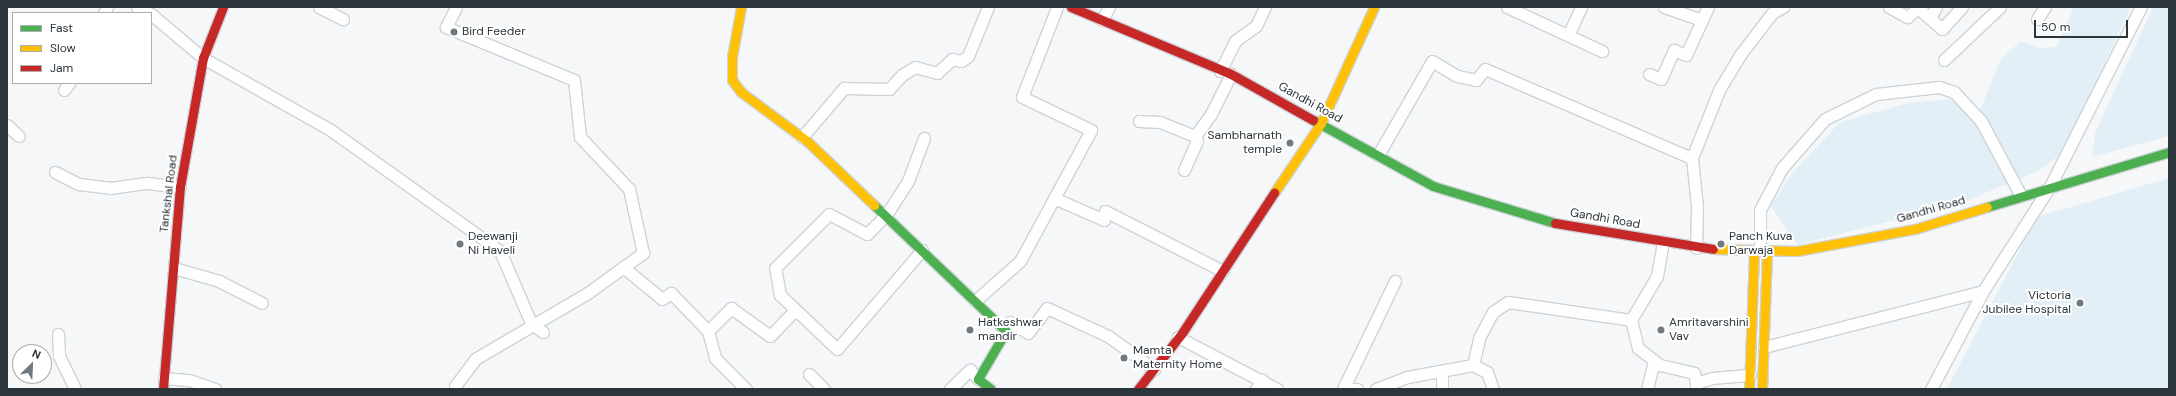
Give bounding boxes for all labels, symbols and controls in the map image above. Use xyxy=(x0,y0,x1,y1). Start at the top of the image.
legend xyxy=(12,12,152,84)
scale bar xyxy=(2036,12,2130,38)
text: 50 m xyxy=(2041,19,2070,35)
text: Fast xyxy=(50,20,73,36)
place label: Bird Feeder xyxy=(462,25,526,39)
marker: Bird Feeder xyxy=(449,27,459,37)
text: Slow xyxy=(50,40,76,56)
text: Jam xyxy=(50,60,73,76)
street label: Gandhi Road xyxy=(1275,80,1345,126)
place label: Sambharnath temple xyxy=(1208,129,1282,157)
marker: Sambharnath temple xyxy=(1285,138,1295,148)
street label: Tankshal Road xyxy=(157,154,181,234)
street label: Gandhi Road xyxy=(1895,193,1967,227)
street label: Gandhi Road xyxy=(1569,206,1641,232)
place label: Deewanji Ni Haveli xyxy=(468,230,518,258)
place label: Panch Kuva Darwaja xyxy=(1729,230,1792,258)
marker: Deewanji Ni Haveli xyxy=(455,239,465,249)
marker: Panch Kuva Darwaja xyxy=(1716,239,1726,249)
place label: Victoria Jubilee Hospital xyxy=(1983,289,2071,317)
marker: Victoria Jubilee Hospital xyxy=(2074,297,2086,309)
place label: Hatkeshwar mandir xyxy=(978,316,1042,344)
place label: Amritavarshini Vav xyxy=(1669,316,1749,344)
marker: Hatkeshwar mandir xyxy=(965,325,975,335)
marker: Amritavarshini Vav xyxy=(1656,325,1666,335)
north arrow xyxy=(12,344,52,384)
place label: Mamta Maternity Home xyxy=(1133,344,1222,372)
text: N xyxy=(30,346,43,362)
marker: Mamta Maternity Home xyxy=(1118,352,1130,364)

